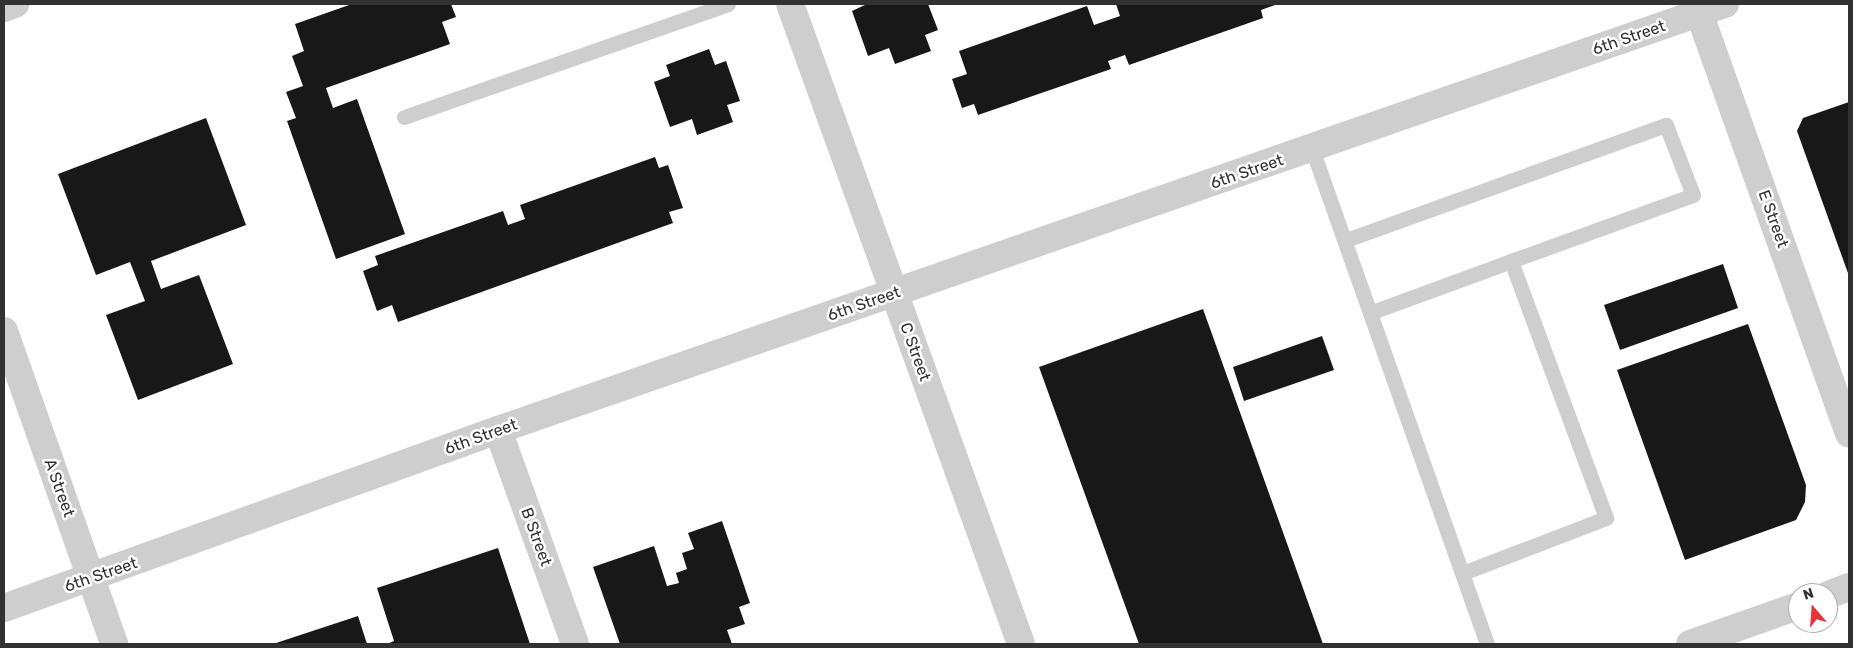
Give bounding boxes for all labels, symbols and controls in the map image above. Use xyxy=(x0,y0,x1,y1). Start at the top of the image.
street label: 6th Street xyxy=(1590,17,1668,59)
street label: 6th Street xyxy=(1208,151,1286,193)
street label: E Street xyxy=(1754,188,1792,250)
street label: 6th Street xyxy=(825,283,903,325)
street label: C Street xyxy=(896,320,934,384)
street label: 6th Street xyxy=(442,415,520,459)
street label: A Street xyxy=(40,456,78,520)
street label: B Street xyxy=(517,505,555,569)
street label: 6th Street xyxy=(62,554,140,596)
north arrow xyxy=(1788,583,1838,633)
text: N xyxy=(1801,585,1816,604)

